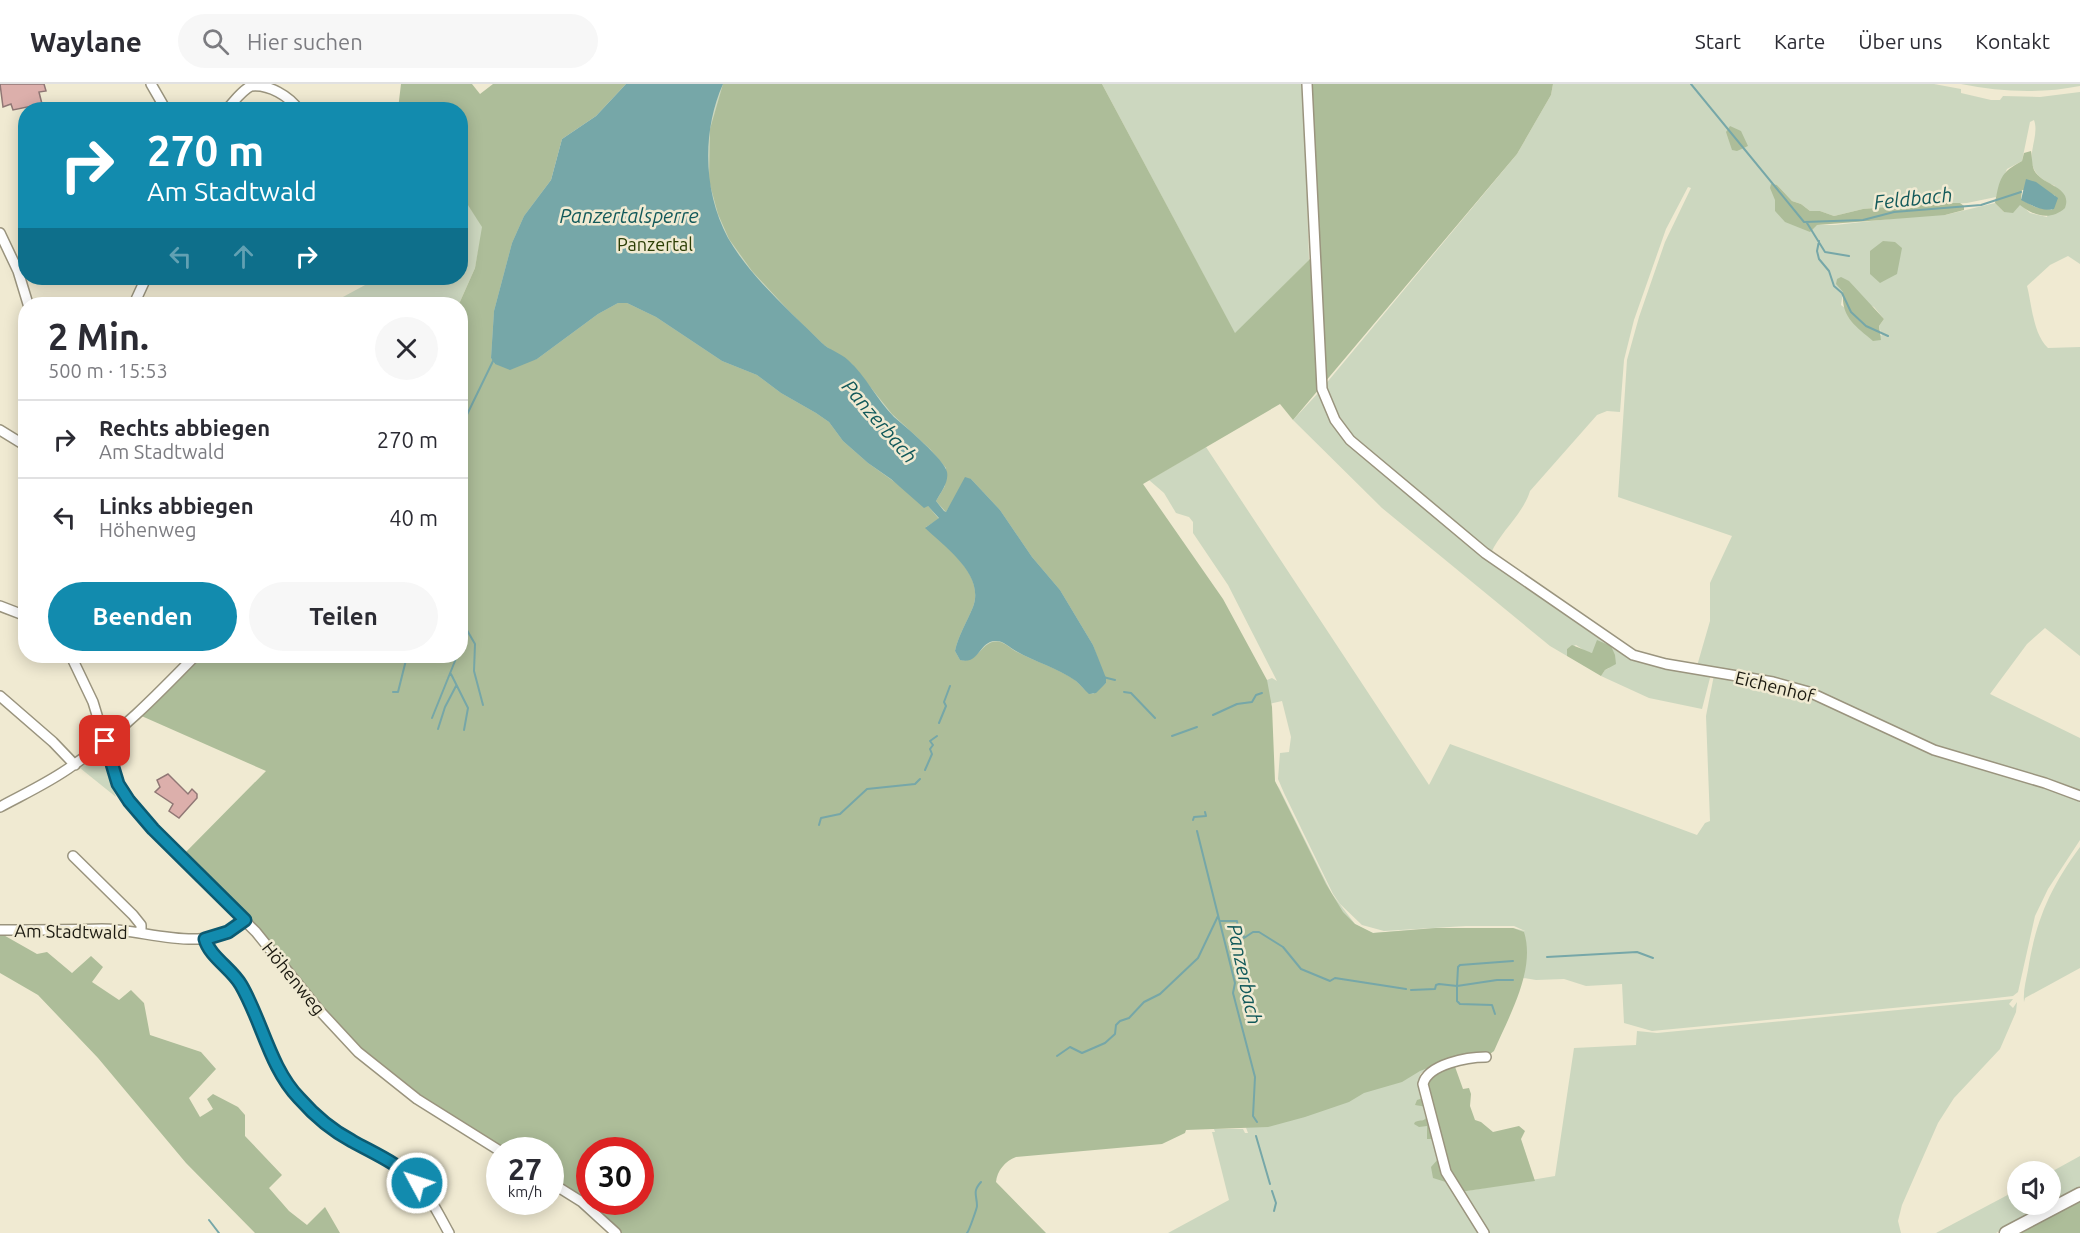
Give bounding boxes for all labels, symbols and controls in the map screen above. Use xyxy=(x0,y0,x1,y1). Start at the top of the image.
search box xyxy=(178,14,598,68)
icon: search xyxy=(199,25,232,58)
text: Waylane xyxy=(30,26,142,57)
text: Hier suchen xyxy=(247,29,363,54)
text: Start xyxy=(1695,29,1741,53)
text: Karte xyxy=(1774,29,1825,53)
text: Über uns xyxy=(1858,29,1942,53)
text: Kontakt xyxy=(1975,29,2050,53)
icon: right xyxy=(48,126,126,204)
text: 270 m xyxy=(147,127,264,174)
text: Am Stadtwald xyxy=(147,176,317,206)
water label: Feldbach xyxy=(1873,182,1953,214)
water label: Panzertalsperre xyxy=(559,204,699,227)
park label: Panzertal xyxy=(617,234,693,254)
icon: left xyxy=(164,240,197,273)
icon: ahead xyxy=(227,240,260,273)
icon: right xyxy=(290,240,323,273)
text: 2 Min. xyxy=(48,316,149,357)
button: close xyxy=(375,317,438,380)
text: 500 m · 15:53 xyxy=(48,359,168,382)
water label: Panzerbach xyxy=(838,375,922,467)
text: Rechts abbiegen xyxy=(99,415,270,440)
icon: right xyxy=(48,423,81,456)
text: 270 m xyxy=(377,427,438,452)
text: Am Stadtwald xyxy=(99,440,225,463)
text: Links abbiegen xyxy=(99,493,254,518)
icon: left xyxy=(48,501,81,534)
text: 40 m xyxy=(389,505,438,530)
text: Höhenweg xyxy=(99,518,197,541)
button: Beenden xyxy=(48,582,237,651)
button: Teilen xyxy=(249,582,438,651)
street label: Eichenhof xyxy=(1733,666,1817,706)
pin xyxy=(79,715,130,766)
icon: arrive xyxy=(88,724,121,757)
street label: Am Stadtwald xyxy=(14,920,128,942)
water label: Panzerbach xyxy=(1223,922,1267,1026)
street label: Höhenweg xyxy=(259,938,329,1018)
speed limit sign: 30 xyxy=(576,1137,654,1215)
position arrow xyxy=(385,1151,449,1215)
text: 27 xyxy=(508,1152,542,1186)
map controls xyxy=(2007,1161,2061,1215)
button: sound xyxy=(2007,1161,2061,1215)
text: km/h xyxy=(508,1183,542,1200)

